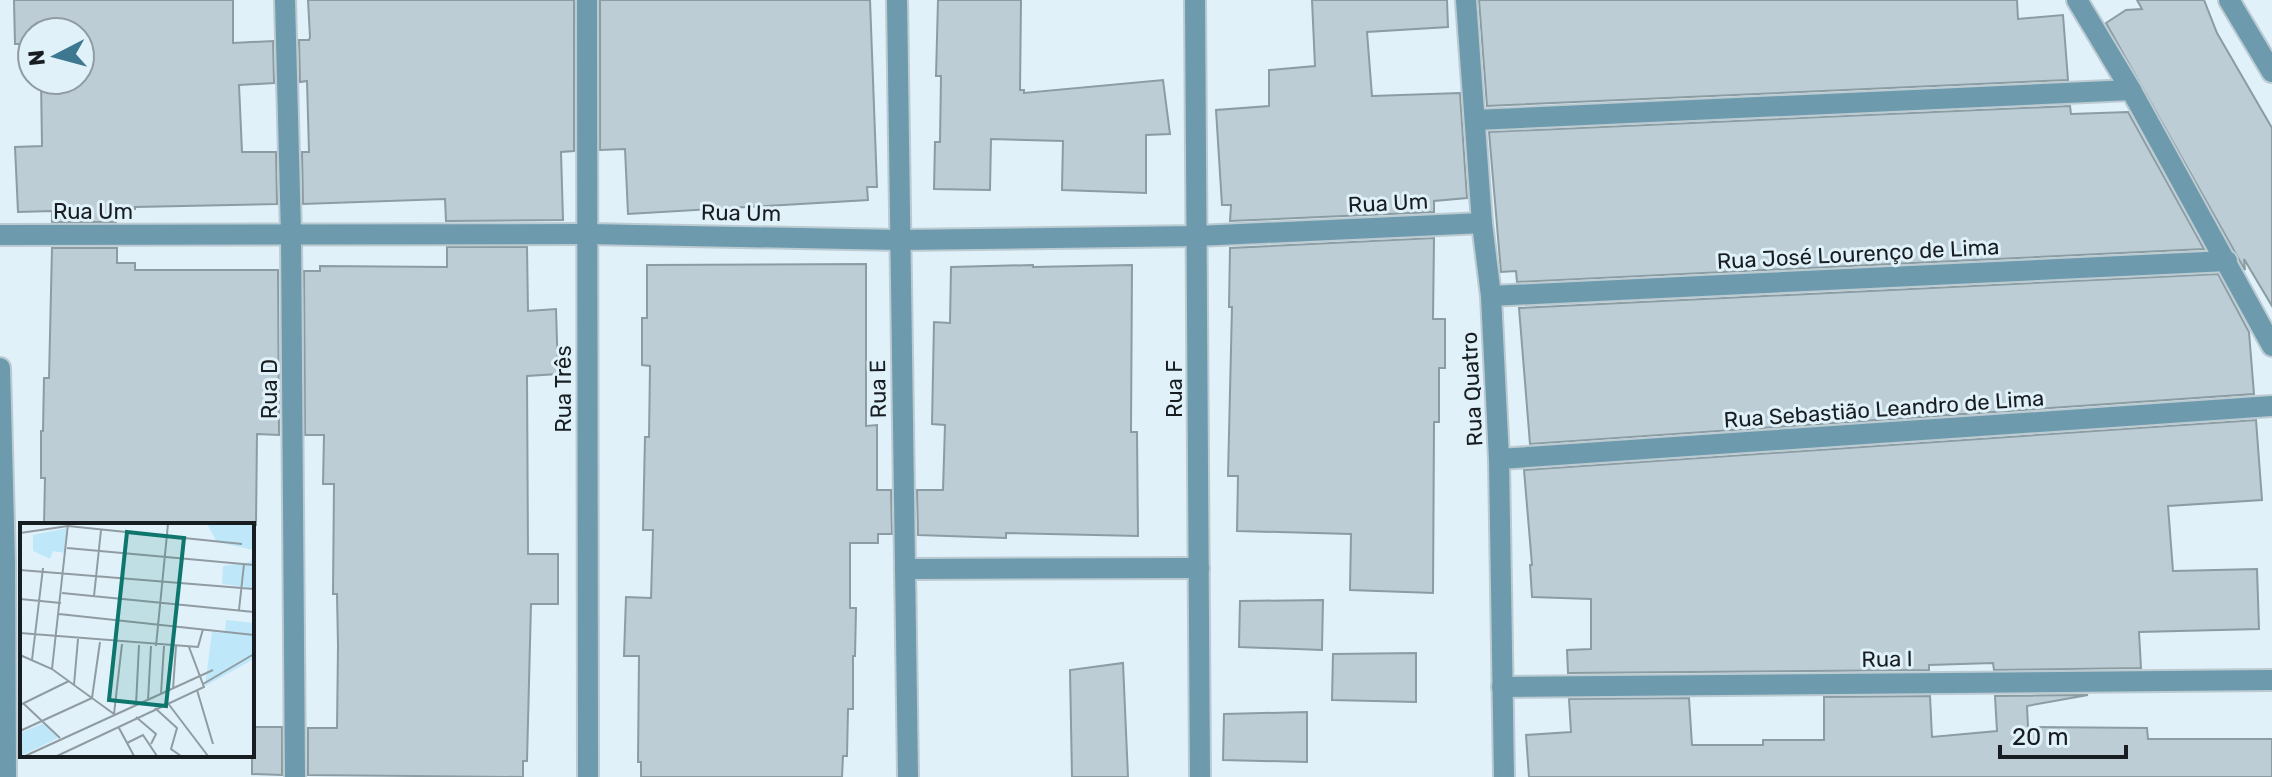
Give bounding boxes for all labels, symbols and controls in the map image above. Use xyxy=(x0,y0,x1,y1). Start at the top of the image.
north arrow xyxy=(16,16,96,96)
text: N xyxy=(22,49,51,67)
street label: Rua Um xyxy=(1347,187,1429,219)
street label: Rua Um xyxy=(53,198,133,225)
street label: Rua Um xyxy=(701,199,781,227)
street label: Rua José Lourenço de Lima xyxy=(1716,233,2000,275)
street label: Rua Quatro xyxy=(1456,331,1488,447)
street label: Rua Três xyxy=(550,345,577,433)
street label: Rua D xyxy=(256,359,283,419)
street label: Rua E xyxy=(864,360,892,418)
street label: Rua F xyxy=(1161,360,1188,418)
street label: Rua Sebastião Leandro de Lima xyxy=(1723,384,2045,434)
inset map xyxy=(20,523,254,757)
street label: Rua I xyxy=(1861,645,1913,673)
scale bar xyxy=(2000,709,2126,759)
text: 20 m xyxy=(2012,723,2069,751)

